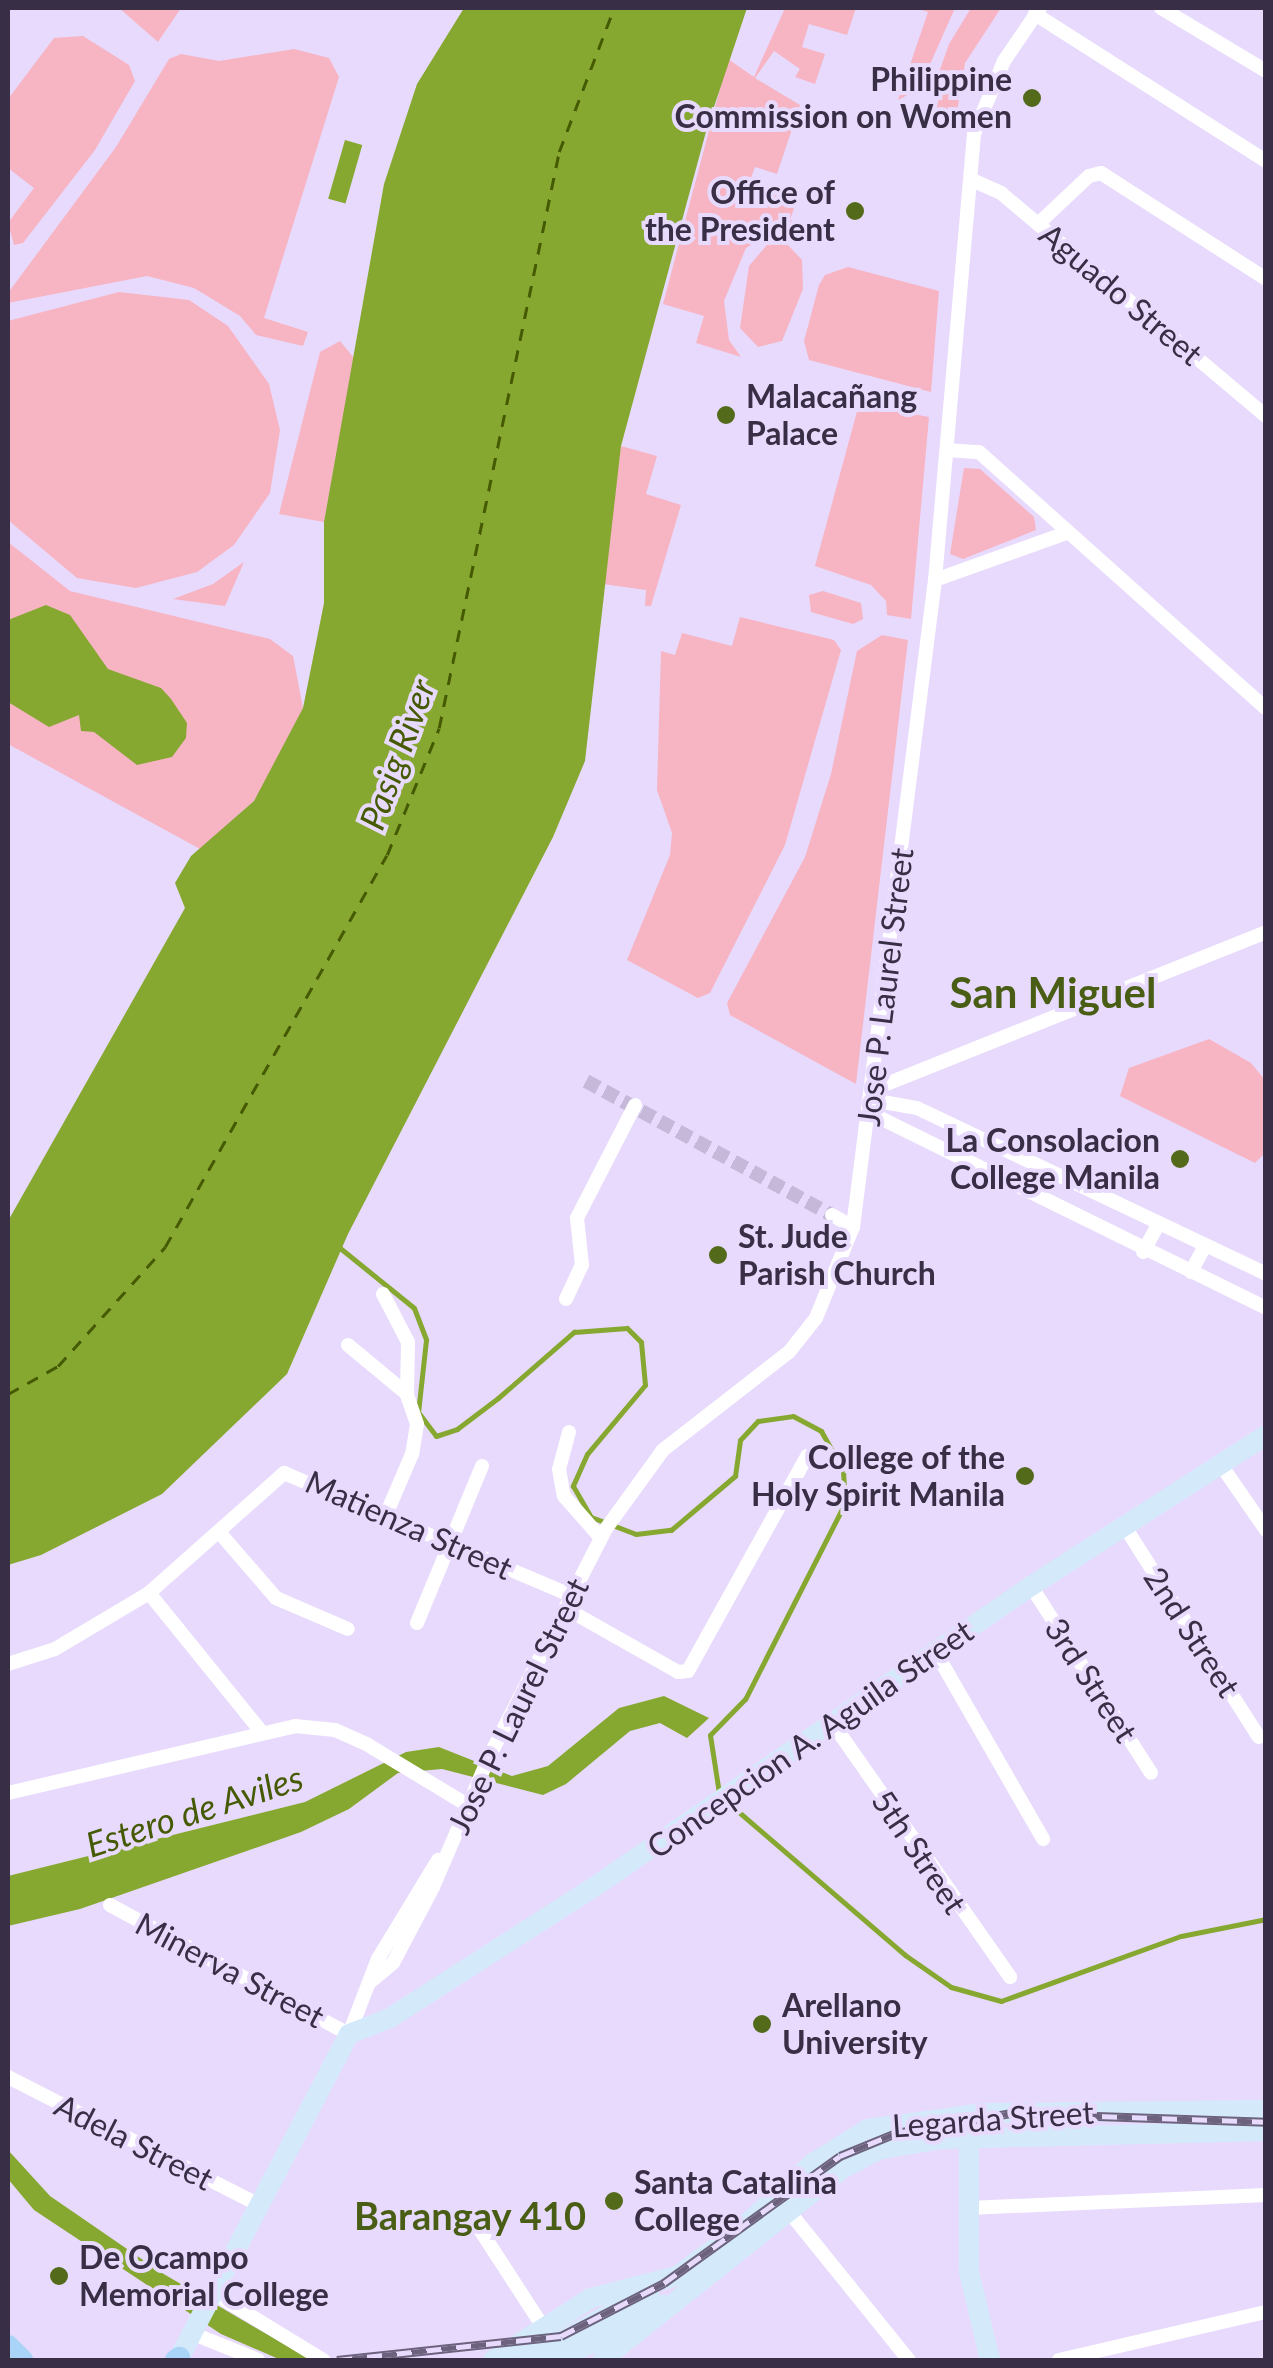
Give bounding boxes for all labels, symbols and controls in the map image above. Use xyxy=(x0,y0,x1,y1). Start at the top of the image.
place label: Philippine Commission on Women xyxy=(674,61,1012,136)
marker: Philippine Commission on Women xyxy=(1021,87,1043,109)
place label: Office of the President xyxy=(645,174,835,249)
marker: Office of the President xyxy=(844,200,866,222)
street label: Aguado Street xyxy=(1032,215,1210,373)
place label: Malacañang Palace xyxy=(746,378,917,453)
marker: Malacañang Palace xyxy=(715,404,737,426)
water label: Pasig River xyxy=(349,673,443,835)
street label: Jose P. Laurel Street xyxy=(849,846,921,1128)
district label: San Miguel xyxy=(950,967,1156,1017)
place label: La Consolacion College Manila xyxy=(945,1122,1160,1197)
marker: La Consolacion College Manila xyxy=(1169,1148,1191,1170)
place label: St. Jude Parish Church xyxy=(738,1218,936,1293)
marker: St. Jude Parish Church xyxy=(707,1244,729,1266)
place label: College of the Holy Spirit Manila xyxy=(750,1439,1005,1514)
street label: Matienza Street xyxy=(300,1462,518,1588)
marker: College of the Holy Spirit Manila xyxy=(1014,1465,1036,1487)
street label: 2nd Street xyxy=(1136,1560,1248,1704)
street label: Jose P. Laurel Street xyxy=(439,1572,597,1840)
street label: Concepcion A. Aguila Street xyxy=(639,1611,981,1867)
street label: 3rd Street xyxy=(1037,1611,1145,1749)
water label: Estero de Aviles xyxy=(80,1755,308,1865)
street label: 5th Street xyxy=(864,1783,974,1921)
street label: Minerva Street xyxy=(129,1904,331,2036)
place label: Arellano University xyxy=(782,1987,928,2062)
marker: Arellano University xyxy=(751,2013,773,2035)
street label: Adela Street xyxy=(49,2086,219,2198)
street label: Legarda Street xyxy=(891,2093,1095,2145)
place label: Santa Catalina College xyxy=(634,2164,837,2239)
marker: Santa Catalina College xyxy=(603,2190,625,2212)
district label: Barangay 410 xyxy=(354,2193,586,2239)
place label: De Ocampo Memorial College xyxy=(79,2239,329,2314)
marker: De Ocampo Memorial College xyxy=(48,2265,70,2287)

